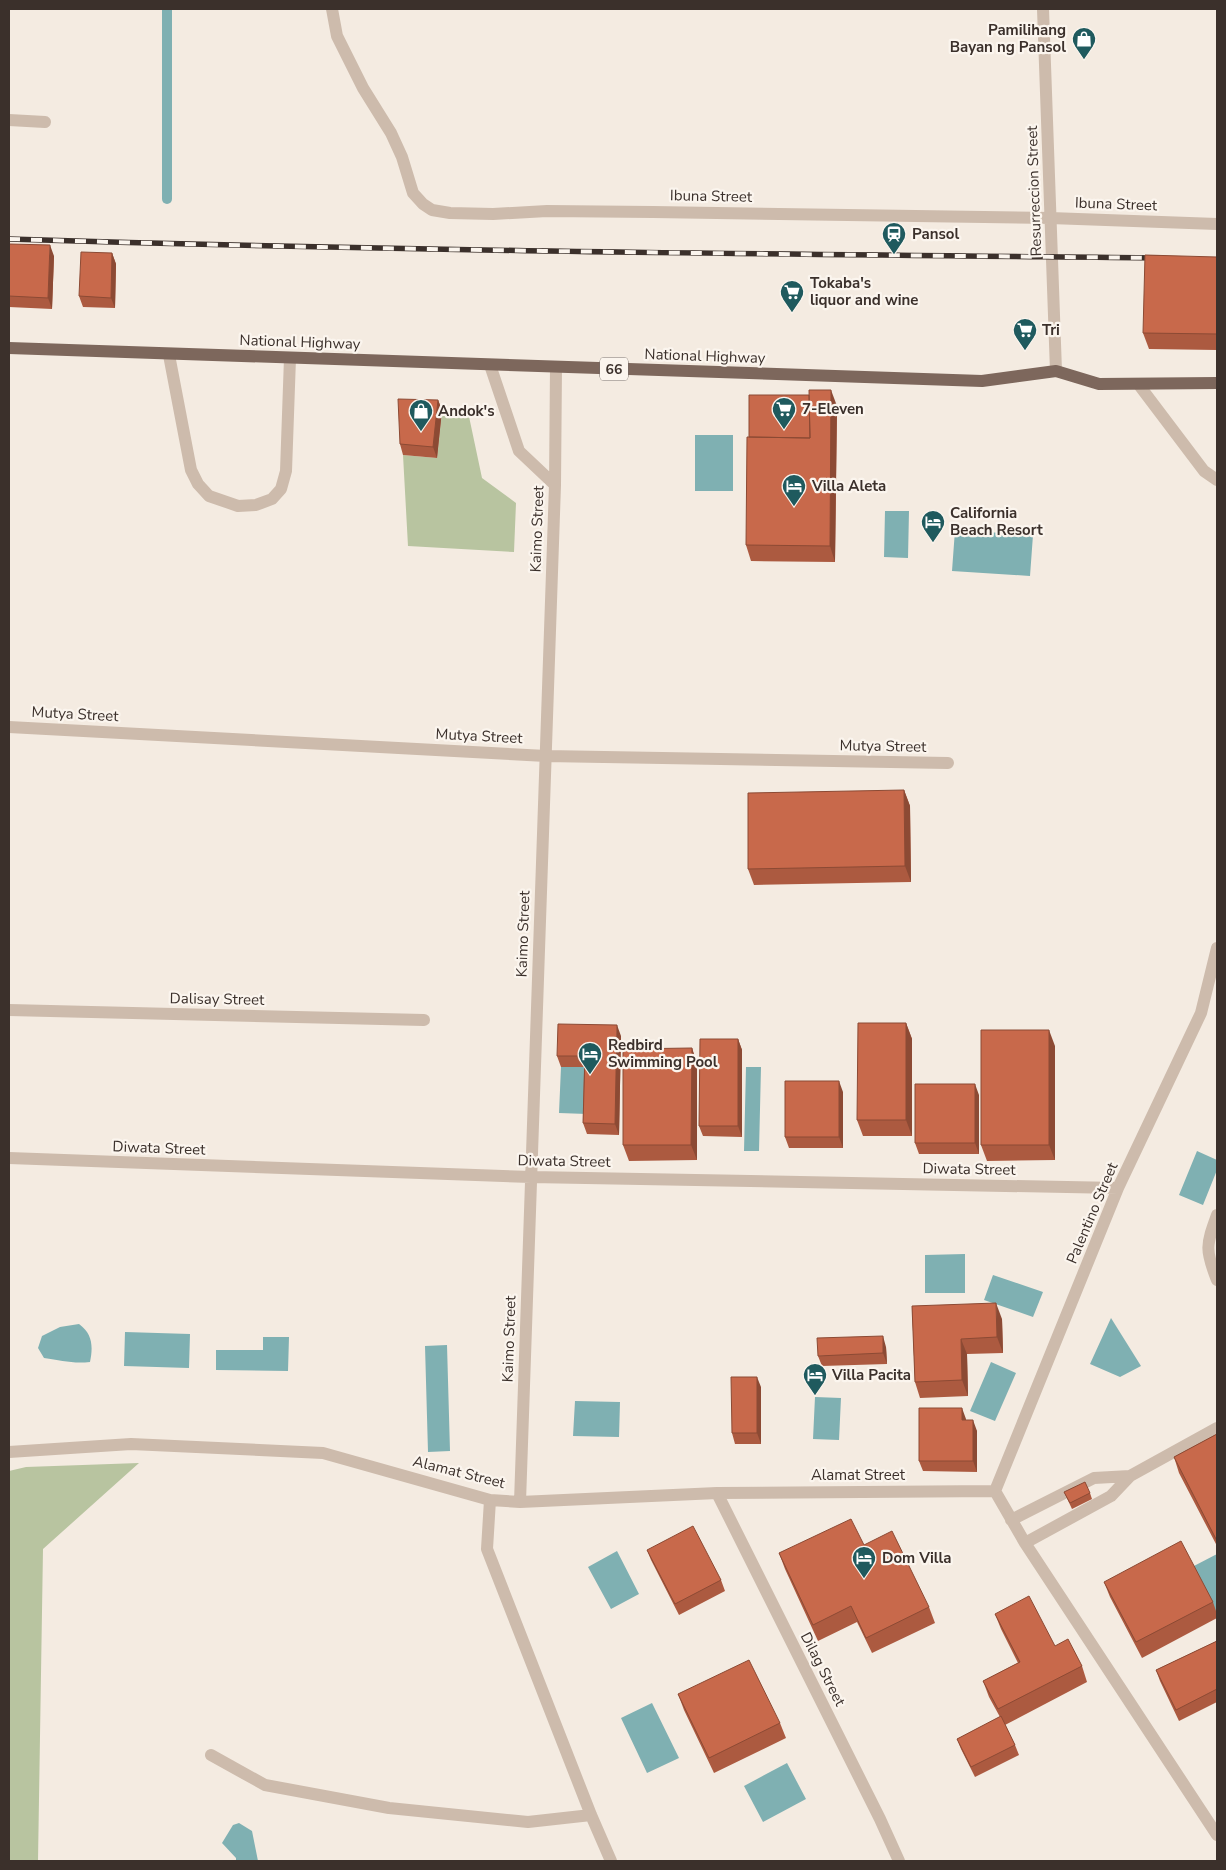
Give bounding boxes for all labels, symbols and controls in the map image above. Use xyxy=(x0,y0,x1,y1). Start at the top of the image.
place label: Pamilihang Bayan ng Pansol xyxy=(950,20,1066,57)
shop icon: Pamilihang Bayan ng Pansol xyxy=(1071,26,1097,60)
street label: Resurreccion Street xyxy=(1022,124,1046,257)
street label: Ibuna Street xyxy=(670,185,753,207)
street label: Ibuna Street xyxy=(1075,193,1158,215)
station icon: Pansol xyxy=(881,221,907,255)
place label: Pansol xyxy=(912,224,959,244)
place label: Tokaba's liquor and wine xyxy=(810,273,918,310)
supermarket icon: Tokaba's liquor and wine xyxy=(779,279,805,313)
supermarket icon: Tri xyxy=(1012,317,1038,351)
place label: Tri xyxy=(1042,320,1060,340)
street label: National Highway xyxy=(239,330,361,354)
street label: National Highway xyxy=(644,344,766,368)
road number: 66 xyxy=(600,358,628,380)
supermarket icon: 7-Eleven xyxy=(771,396,797,430)
shop icon: Andok's xyxy=(408,398,434,432)
place label: 7-Eleven xyxy=(802,399,864,419)
place label: Andok's xyxy=(438,401,495,421)
hotel icon: Villa Aleta xyxy=(781,473,807,507)
place label: Villa Aleta xyxy=(811,476,886,496)
street label: Kaimo Street xyxy=(525,485,549,573)
place label: California Beach Resort xyxy=(950,503,1043,540)
hotel icon: California Beach Resort xyxy=(920,509,946,543)
street label: Mutya Street xyxy=(31,702,120,726)
street label: Mutya Street xyxy=(435,724,524,748)
street label: Mutya Street xyxy=(839,735,927,757)
street label: Kaimo Street xyxy=(511,890,535,978)
street label: Dalisay Street xyxy=(170,988,265,1010)
place label: Redbird Swimming Pool xyxy=(608,1035,718,1072)
hotel icon: Redbird Swimming Pool xyxy=(577,1041,603,1075)
street label: Diwata Street xyxy=(112,1136,207,1160)
street label: Diwata Street xyxy=(517,1150,611,1172)
street label: Diwata Street xyxy=(922,1158,1016,1180)
street label: Palentino Street xyxy=(1062,1159,1123,1267)
street label: Kaimo Street xyxy=(497,1295,521,1383)
hotel icon: Villa Pacita xyxy=(802,1362,828,1396)
place label: Villa Pacita xyxy=(831,1365,911,1385)
street label: Alamat Street xyxy=(411,1451,508,1493)
street label: Alamat Street xyxy=(811,1465,906,1485)
hotel icon: Dom Villa xyxy=(851,1545,877,1579)
place label: Dom Villa xyxy=(882,1548,952,1568)
street label: Dilag Street xyxy=(796,1629,851,1710)

